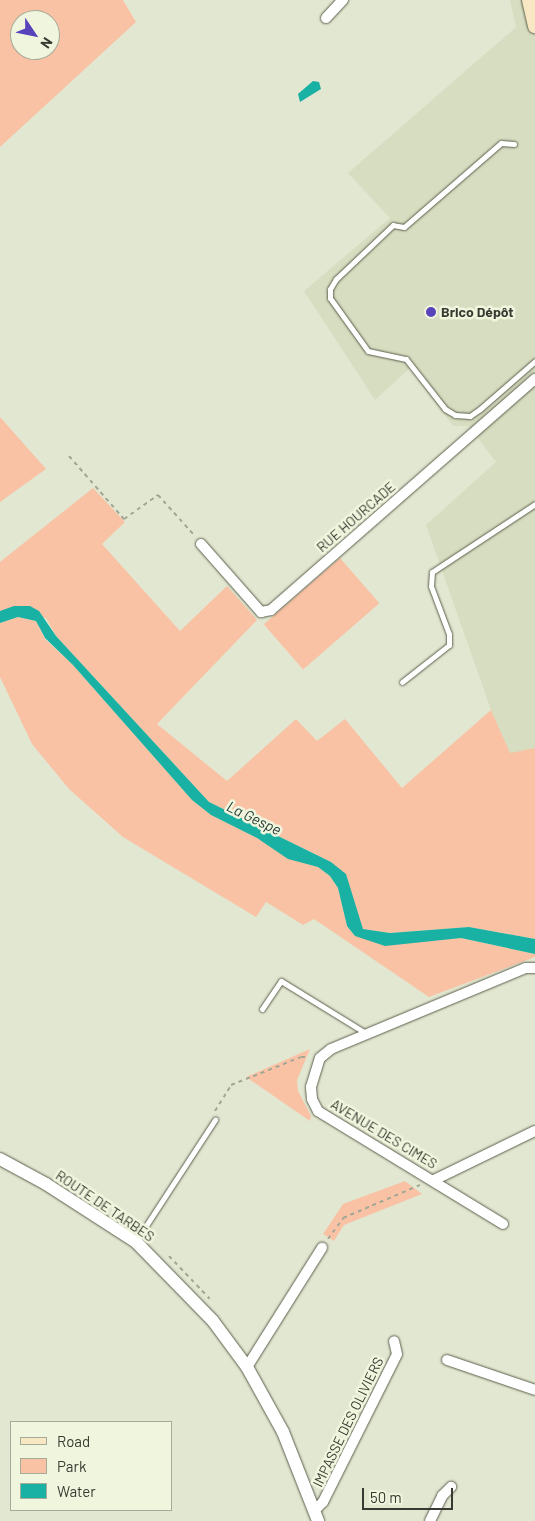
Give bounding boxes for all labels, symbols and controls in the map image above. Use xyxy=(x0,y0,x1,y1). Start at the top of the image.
north arrow xyxy=(10,10,60,60)
text: N xyxy=(37,34,57,52)
place label: Brico Dépôt xyxy=(441,304,514,320)
marker: Brico Dépôt xyxy=(425,306,437,318)
street label: RUE HOURCADE xyxy=(313,478,399,556)
water label: La Gespe xyxy=(224,797,284,839)
street label: AVENUE DES CIMES xyxy=(328,1096,440,1172)
street label: ROUTE DE TARBES xyxy=(53,1167,157,1245)
street label: IMPASSE DES OLIVIERS xyxy=(309,1354,387,1490)
legend xyxy=(10,1421,172,1511)
text: Road xyxy=(57,1432,90,1450)
text: Park xyxy=(57,1457,86,1475)
scale bar xyxy=(365,1478,456,1510)
text: Water xyxy=(57,1482,96,1500)
text: 50 m xyxy=(370,1488,402,1506)

